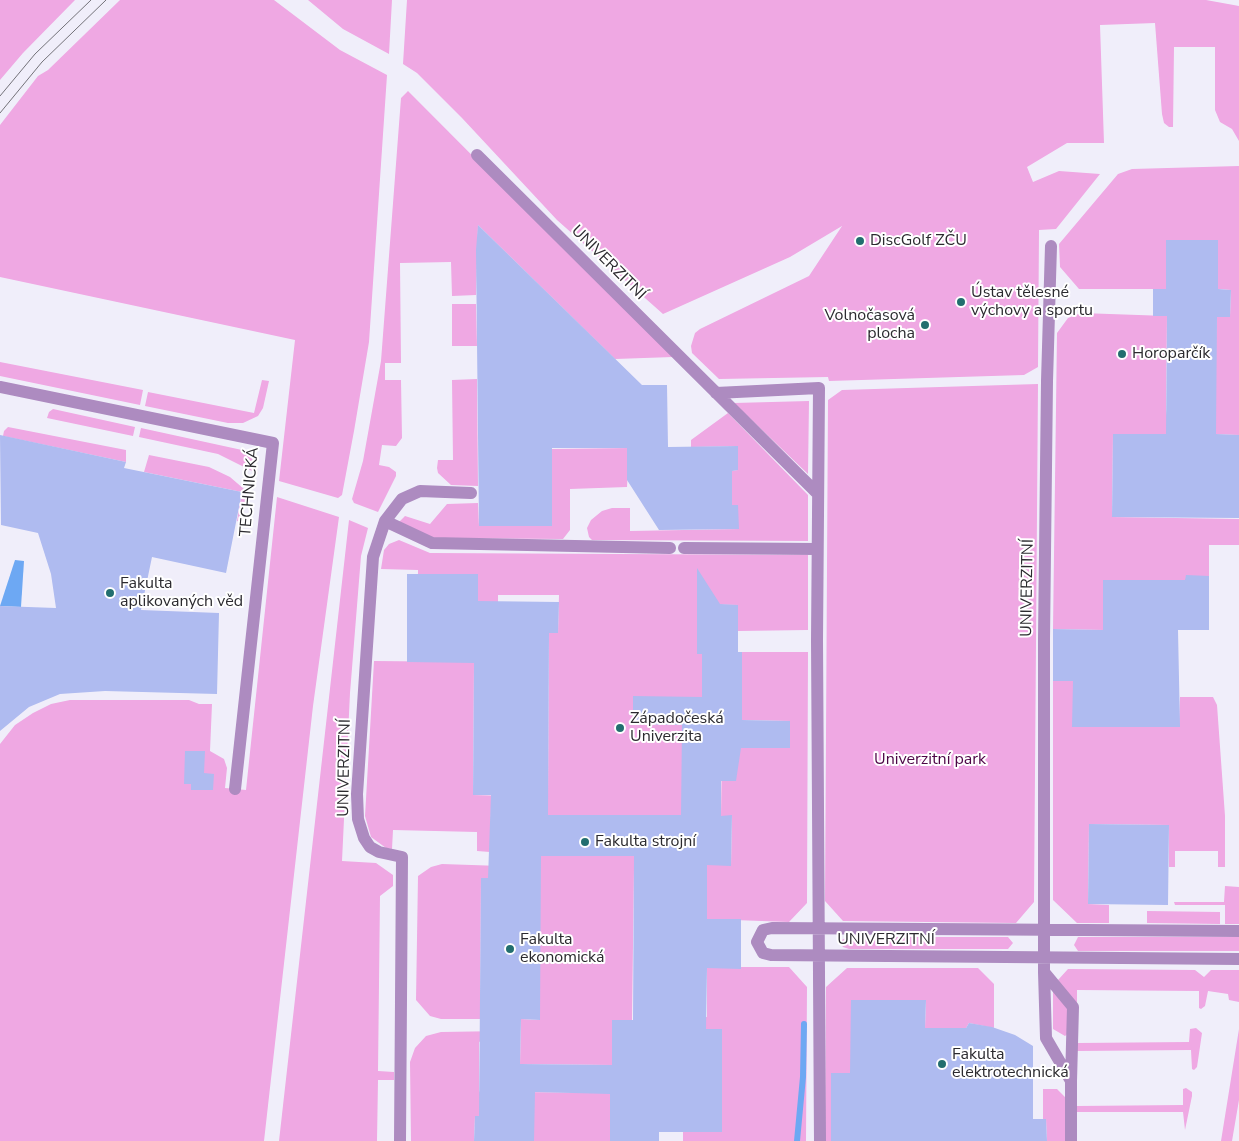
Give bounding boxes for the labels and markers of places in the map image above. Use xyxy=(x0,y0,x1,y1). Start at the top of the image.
place label: DiscGolf ZČU xyxy=(870,231,967,251)
marker: DiscGolf ZČU xyxy=(854,235,866,247)
place label: Ústav tělesné výchovy a sportu xyxy=(971,283,1093,321)
marker: Ústav tělesné výchovy a sportu xyxy=(955,296,967,308)
place label: Volnočasová plocha xyxy=(824,306,915,344)
marker: Volnočasová plocha xyxy=(919,319,931,331)
place label: Horoparčík xyxy=(1132,344,1210,364)
marker: Horoparčík xyxy=(1116,348,1128,360)
place label: Fakulta aplikovaných věd xyxy=(120,574,243,612)
marker: Fakulta aplikovaných věd xyxy=(104,587,116,599)
place label: Západočeská Univerzita xyxy=(630,709,724,747)
marker: Západočeská Univerzita xyxy=(614,722,626,734)
place label: Fakulta strojní xyxy=(595,832,696,852)
marker: Fakulta strojní xyxy=(579,836,591,848)
place label: Fakulta ekonomická xyxy=(520,930,604,968)
marker: Fakulta ekonomická xyxy=(504,943,516,955)
place label: Fakulta elektrotechnická xyxy=(952,1045,1069,1083)
marker: Fakulta elektrotechnická xyxy=(936,1058,948,1070)

